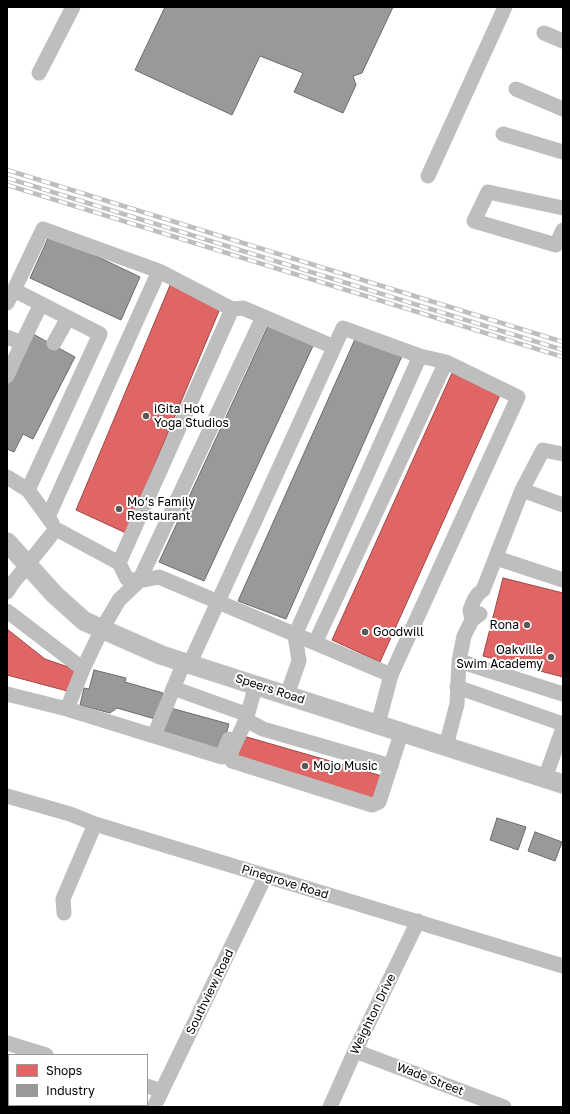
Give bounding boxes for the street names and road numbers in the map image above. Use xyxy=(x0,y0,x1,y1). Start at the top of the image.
street label: Speers Road xyxy=(233,671,307,707)
street label: Pinegrove Road xyxy=(240,862,330,902)
street label: Southview Road xyxy=(183,947,237,1037)
street label: Weighton Drive xyxy=(347,971,399,1057)
street label: Wade Street xyxy=(394,1060,466,1098)

